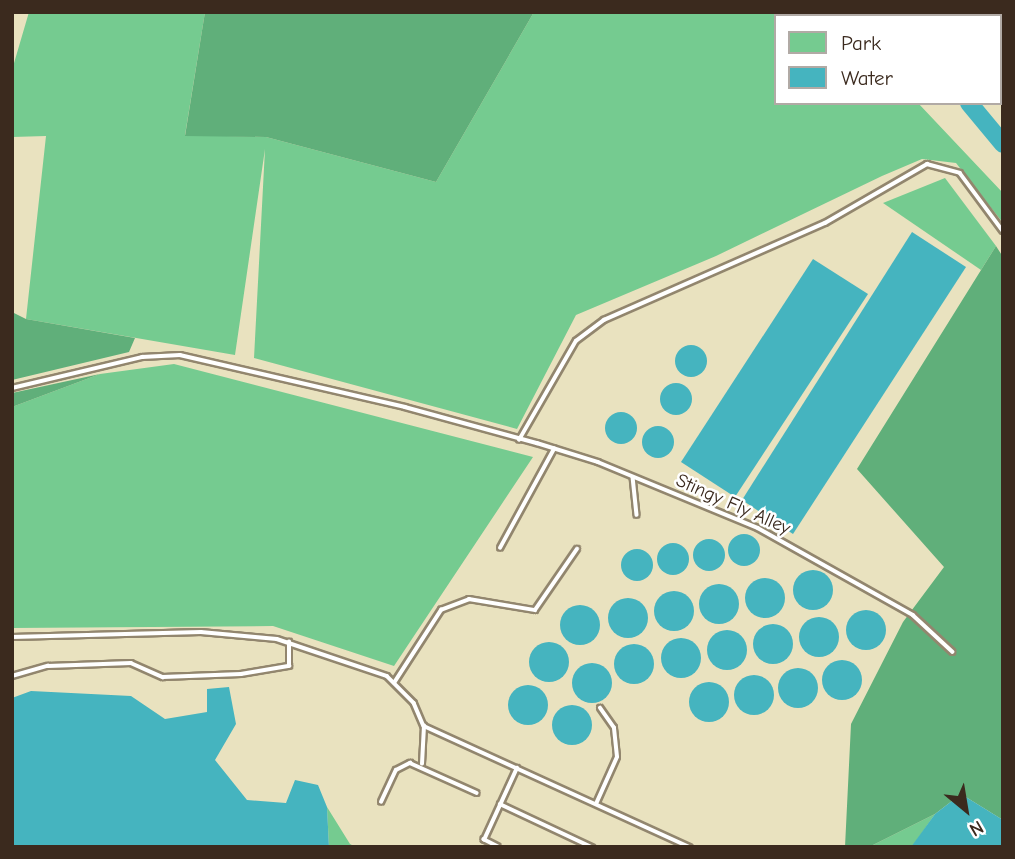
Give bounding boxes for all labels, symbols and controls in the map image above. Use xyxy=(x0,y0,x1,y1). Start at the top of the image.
legend xyxy=(774,14,1001,105)
text: Park xyxy=(841,31,881,55)
text: Water xyxy=(841,66,893,90)
street label: Stingy Fly Alley xyxy=(672,470,794,540)
north arrow xyxy=(931,775,1001,845)
text: N xyxy=(966,816,987,841)

